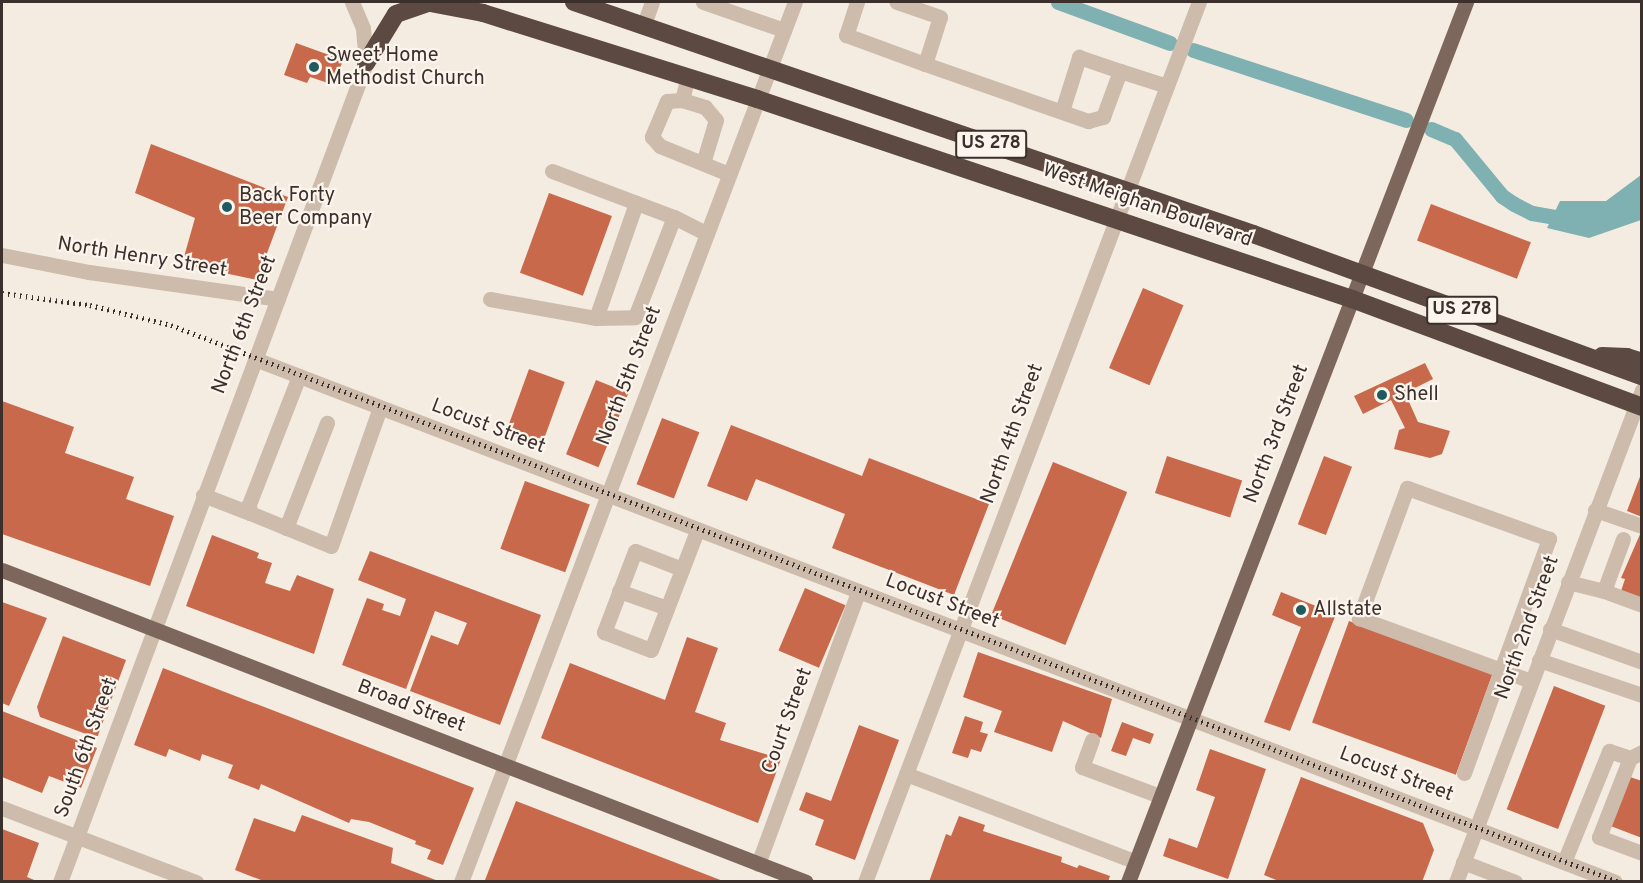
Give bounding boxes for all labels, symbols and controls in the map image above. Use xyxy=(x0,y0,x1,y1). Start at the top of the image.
place label: Sweet Home Methodist Church xyxy=(326,44,485,91)
marker: Sweet Home Methodist Church xyxy=(307,60,321,74)
road number: US 278 xyxy=(955,129,1027,159)
street label: West Meighan Boulevard xyxy=(1039,159,1255,253)
place label: Back Forty Beer Company xyxy=(239,184,372,231)
marker: Back Forty Beer Company xyxy=(220,200,234,214)
street label: North Henry Street xyxy=(56,233,228,283)
street label: North 6th Street xyxy=(208,252,282,398)
road number: US 278 xyxy=(1426,295,1498,325)
street label: North 5th Street xyxy=(592,303,668,449)
street label: North 4th Street xyxy=(977,361,1049,507)
street label: North 3rd Street xyxy=(1239,361,1315,507)
place label: Shell xyxy=(1394,383,1439,407)
marker: Shell xyxy=(1375,388,1389,402)
street label: Locust Street xyxy=(428,394,548,460)
street label: North 2nd Street xyxy=(1491,553,1565,703)
street label: Locust Street xyxy=(882,569,1002,635)
place label: Allstate xyxy=(1313,598,1382,622)
marker: Allstate xyxy=(1294,603,1308,617)
street label: Court Street xyxy=(758,665,818,777)
street label: South 6th Street xyxy=(51,675,123,821)
street label: Broad Street xyxy=(354,675,468,739)
street label: Locust Street xyxy=(1336,742,1456,808)

